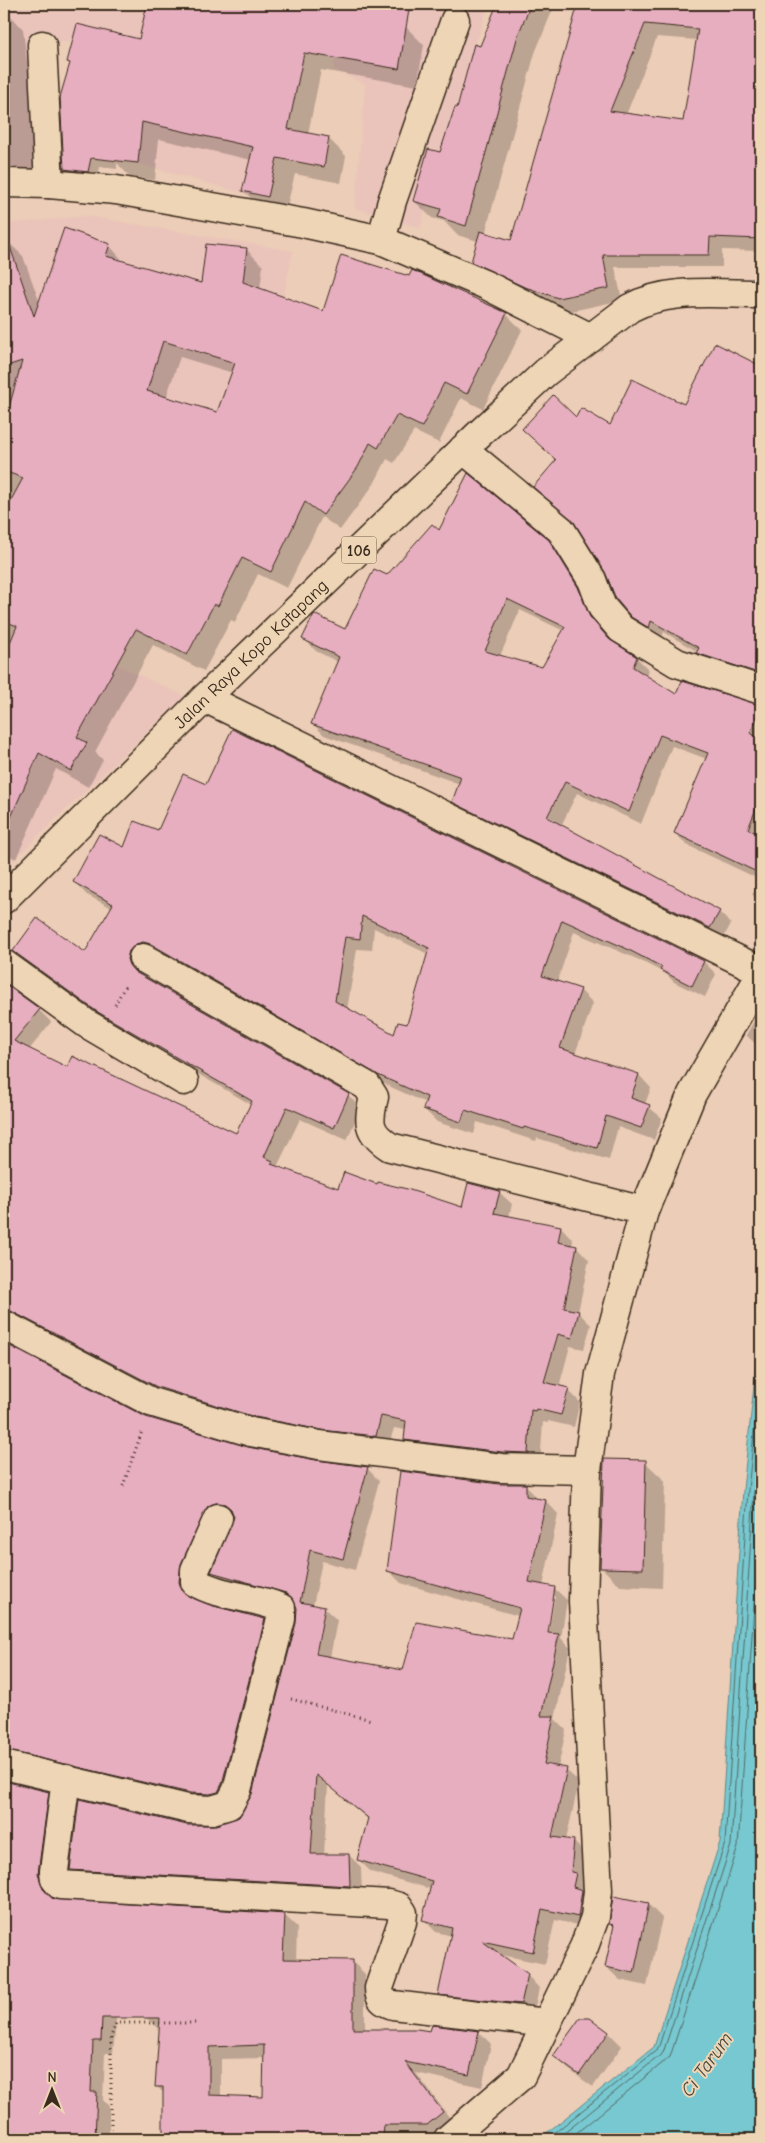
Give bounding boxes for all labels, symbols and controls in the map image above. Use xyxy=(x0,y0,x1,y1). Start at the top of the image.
road number: 106 xyxy=(342,536,376,564)
street label: Jalan Raya Kopo Katapang xyxy=(170,575,333,733)
water label: Ci Tarum xyxy=(676,2028,737,2101)
north arrow xyxy=(28,2066,78,2116)
text: N xyxy=(47,2069,57,2086)

